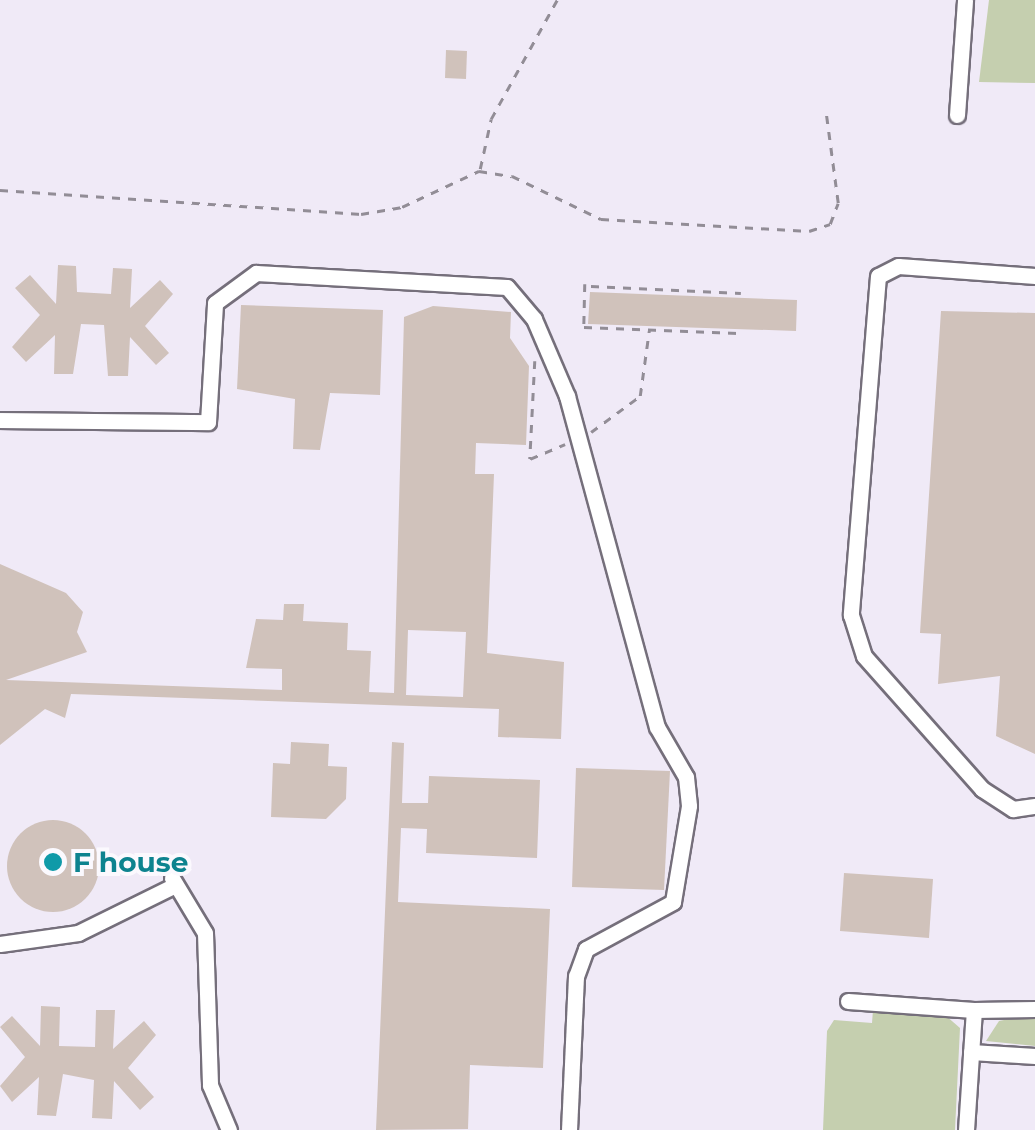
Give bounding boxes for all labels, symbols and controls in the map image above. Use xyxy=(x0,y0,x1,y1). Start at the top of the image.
place label: F house xyxy=(73,845,188,879)
marker: F house xyxy=(42,851,64,873)

